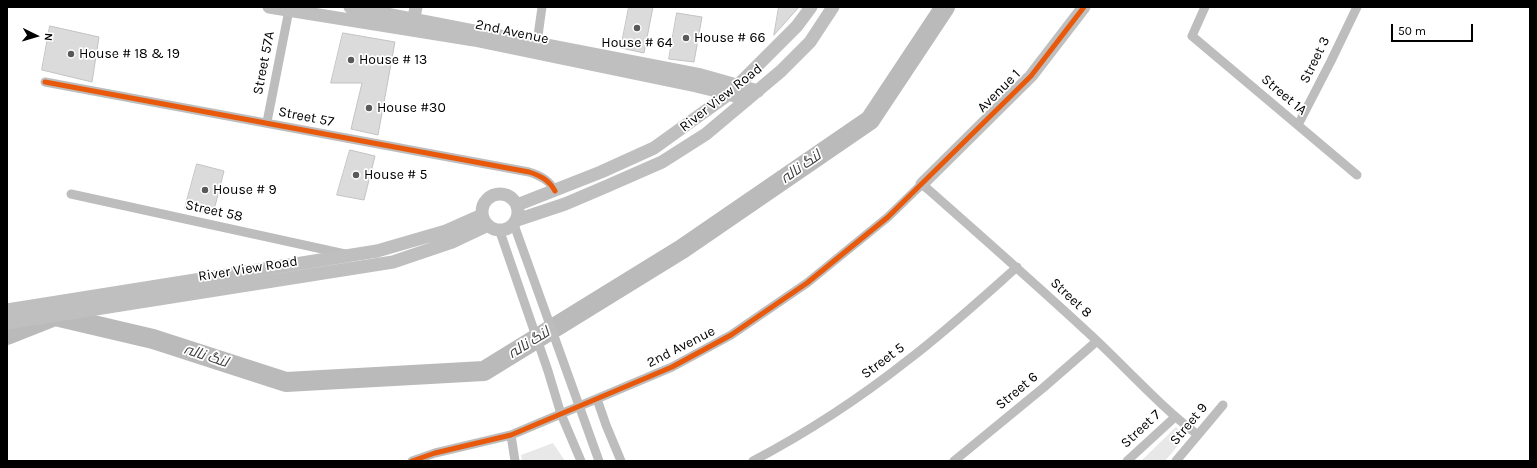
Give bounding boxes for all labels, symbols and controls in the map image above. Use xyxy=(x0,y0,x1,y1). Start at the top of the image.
north arrow xyxy=(16,16,56,56)
street label: 2nd Avenue xyxy=(474,16,550,48)
scale bar xyxy=(1393,16,1475,42)
marker: House # 64 xyxy=(632,23,642,33)
text: 50 m xyxy=(1398,24,1426,38)
street label: Street 57A xyxy=(250,30,278,96)
place label: House # 66 xyxy=(694,30,765,46)
text: N xyxy=(42,33,55,42)
marker: House # 66 xyxy=(681,33,691,43)
street label: Street 3 xyxy=(1296,34,1334,86)
place label: House # 64 xyxy=(601,35,673,51)
place label: House # 18 & 19 xyxy=(79,46,180,62)
marker: House # 18 & 19 xyxy=(66,49,76,59)
place label: House # 13 xyxy=(359,52,427,68)
marker: House # 13 xyxy=(346,55,356,65)
street label: River View Road xyxy=(676,61,766,135)
street label: Avenue 1 xyxy=(974,66,1024,116)
street label: Street 1A xyxy=(1258,71,1310,119)
place label: House #30 xyxy=(377,100,446,116)
street label: Street 57 xyxy=(277,103,335,131)
marker: House #30 xyxy=(364,103,374,113)
water label: لنگ نالہ xyxy=(777,147,825,187)
place label: House # 5 xyxy=(364,167,427,183)
marker: House # 5 xyxy=(351,170,361,180)
place label: House # 9 xyxy=(213,182,277,198)
marker: House # 9 xyxy=(200,185,210,195)
street label: Street 58 xyxy=(184,197,244,225)
street label: River View Road xyxy=(197,253,299,285)
street label: Street 8 xyxy=(1047,275,1095,321)
water label: لنگ نالہ xyxy=(505,323,553,363)
street label: 2nd Avenue xyxy=(644,323,718,371)
street label: Street 5 xyxy=(858,339,908,383)
water label: لنگ نالہ xyxy=(182,340,230,372)
street label: Street 6 xyxy=(993,369,1041,413)
street label: Street 9 xyxy=(1167,399,1211,449)
street label: Street 7 xyxy=(1118,406,1164,452)

